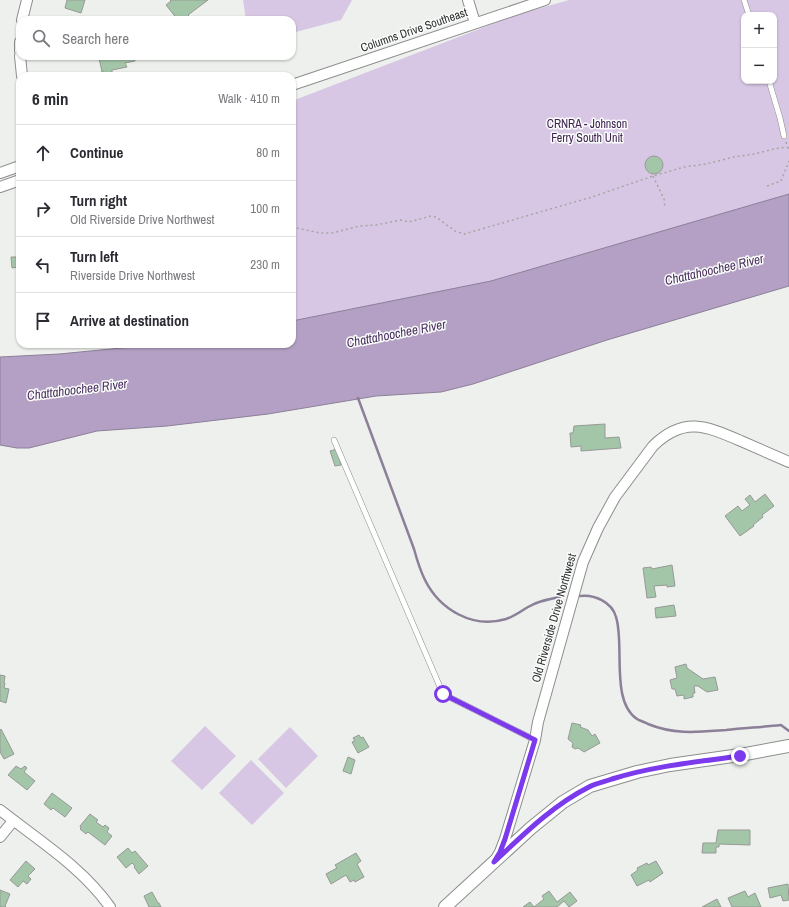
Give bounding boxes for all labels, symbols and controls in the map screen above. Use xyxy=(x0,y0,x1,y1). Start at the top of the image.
street label: Columns Drive Southeast xyxy=(358,4,470,56)
map controls xyxy=(741,12,777,84)
button: + xyxy=(741,12,777,48)
search box xyxy=(16,16,296,60)
icon: search xyxy=(30,27,52,49)
text: Search here xyxy=(62,28,129,49)
button: − xyxy=(741,48,777,84)
text: 6 min xyxy=(32,87,68,110)
text: Walk · 410 m xyxy=(218,90,280,107)
park label: CRNRA - Johnson Ferry South Unit xyxy=(547,116,627,146)
icon: ahead xyxy=(32,142,54,164)
text: Continue xyxy=(70,142,123,163)
text: 80 m xyxy=(256,144,280,161)
text: Turn right xyxy=(70,190,127,211)
icon: right xyxy=(32,198,54,220)
text: 100 m xyxy=(250,200,280,217)
text: Old Riverside Drive Northwest xyxy=(70,211,215,228)
text: Turn left xyxy=(70,246,118,267)
water label: Chattahoochee River xyxy=(663,250,766,289)
icon: left xyxy=(32,254,54,276)
text: 230 m xyxy=(250,256,280,273)
text: Riverside Drive Northwest xyxy=(70,267,195,284)
icon: arrive xyxy=(32,310,54,332)
text: Arrive at destination xyxy=(70,310,189,331)
water label: Chattahoochee River xyxy=(345,315,448,351)
water label: Chattahoochee River xyxy=(26,375,129,404)
street label: Old Riverside Drive Northwest xyxy=(528,551,580,684)
route start xyxy=(434,685,452,703)
route end xyxy=(731,747,749,765)

